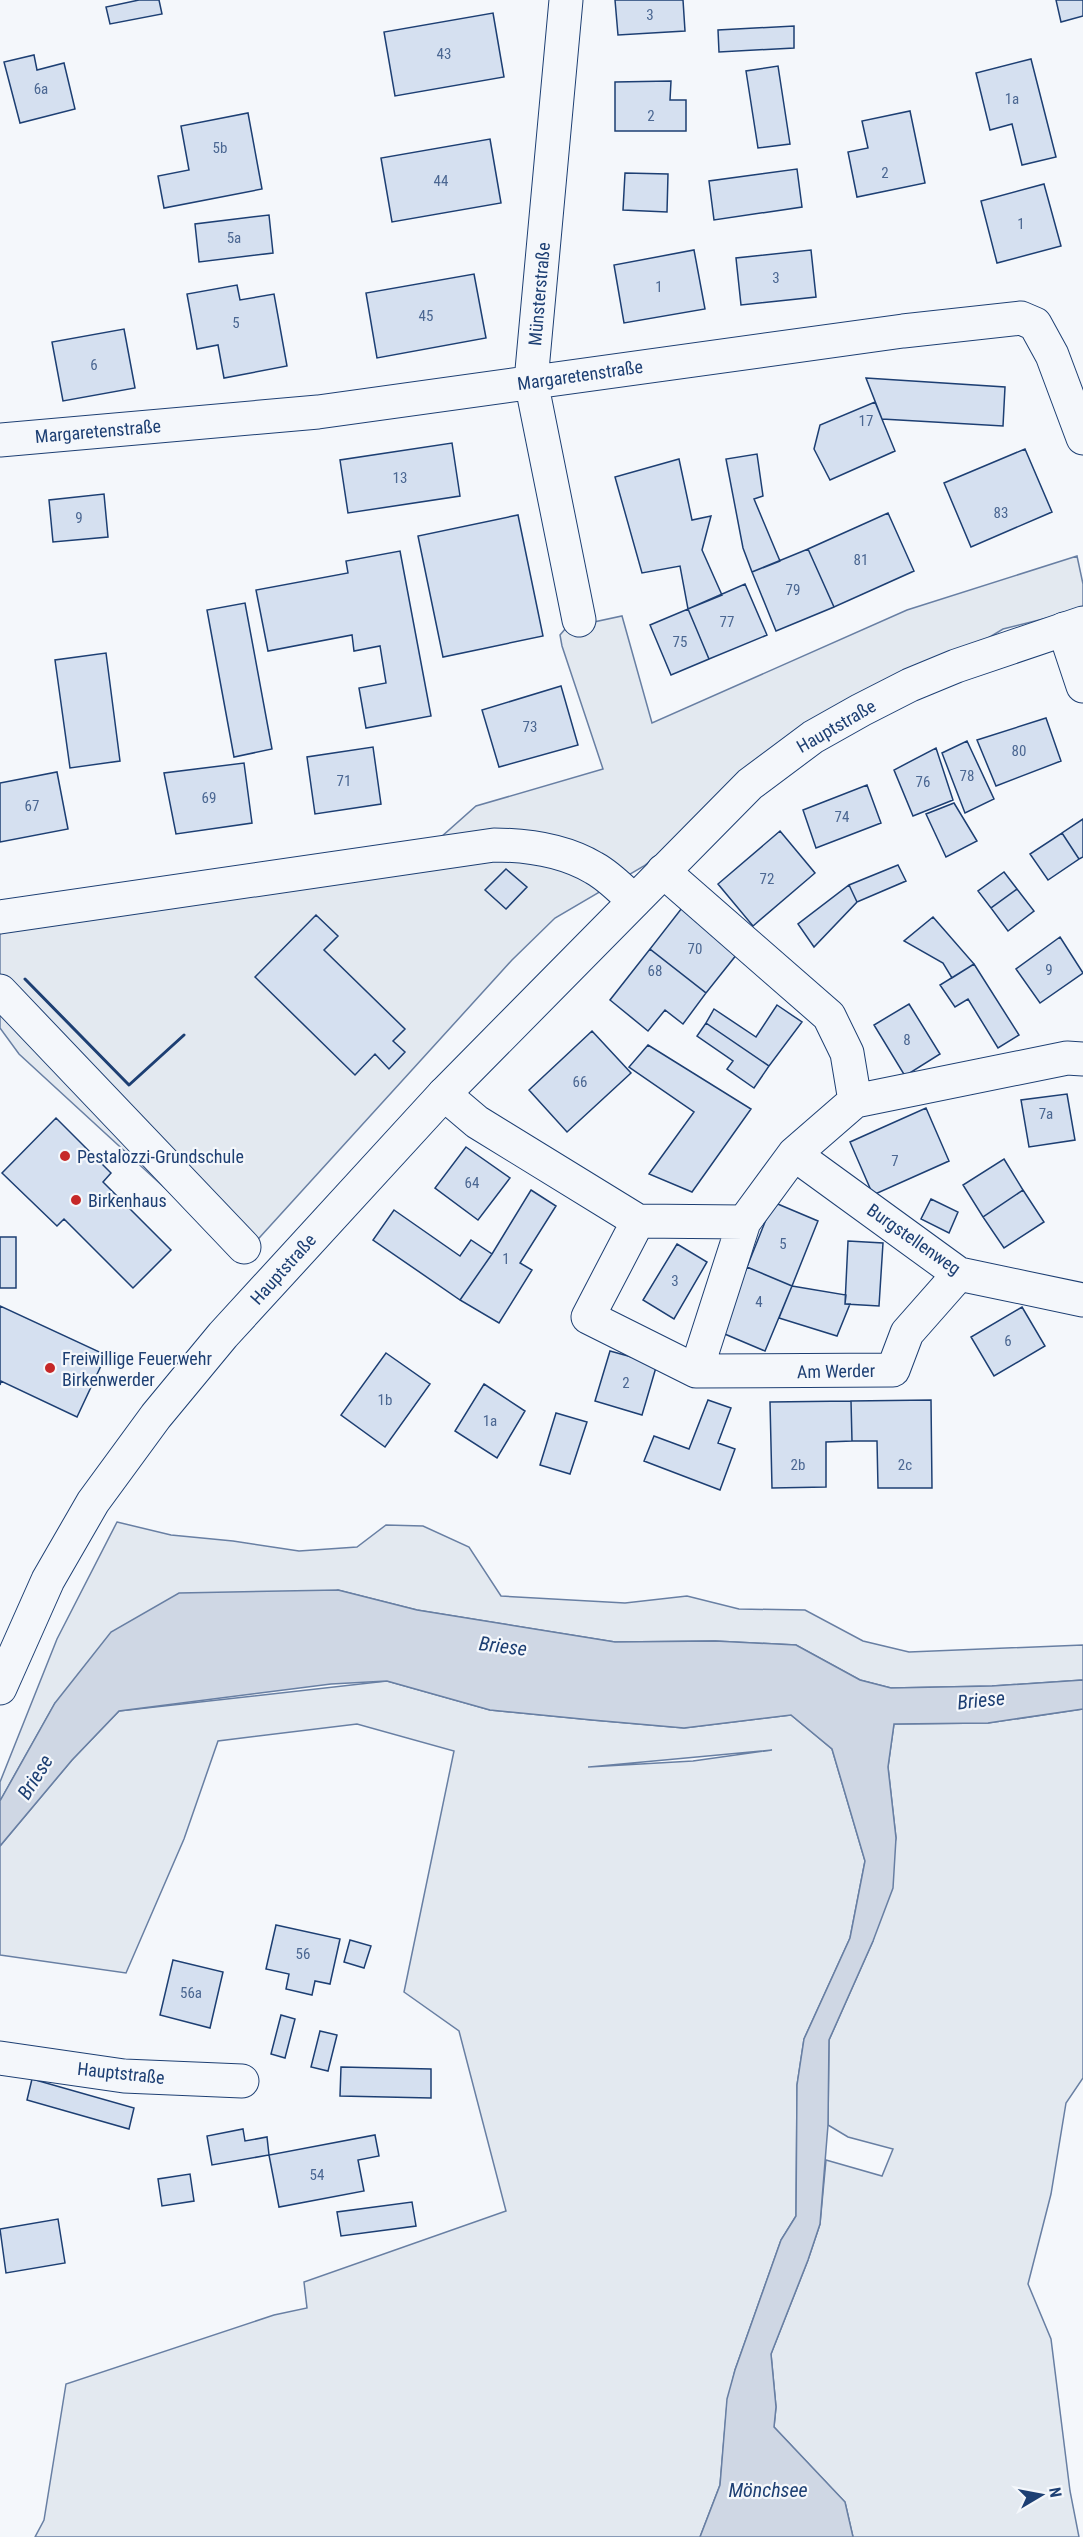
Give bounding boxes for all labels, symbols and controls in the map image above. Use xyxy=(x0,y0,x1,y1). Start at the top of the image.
house number: 3 xyxy=(646,6,654,24)
house number: 43 xyxy=(437,45,451,63)
house number: 6a xyxy=(34,80,48,98)
house number: 1a xyxy=(1005,90,1019,108)
house number: 2 xyxy=(647,107,655,125)
house number: 5b xyxy=(213,139,227,157)
house number: 2 xyxy=(881,164,889,182)
house number: 44 xyxy=(434,172,448,190)
house number: 1 xyxy=(1017,215,1025,233)
house number: 5a xyxy=(227,229,241,247)
street label: Münsterstraße xyxy=(524,241,554,347)
house number: 3 xyxy=(772,269,780,287)
house number: 1 xyxy=(655,278,663,296)
house number: 45 xyxy=(419,307,433,325)
house number: 5 xyxy=(232,314,240,332)
house number: 6 xyxy=(90,356,98,374)
street label: Margaretenstraße xyxy=(516,356,644,394)
house number: 17 xyxy=(859,412,873,430)
street label: Margaretenstraße xyxy=(34,415,162,447)
house number: 13 xyxy=(393,469,407,487)
house number: 83 xyxy=(994,504,1008,522)
house number: 9 xyxy=(75,509,83,527)
house number: 81 xyxy=(854,551,868,569)
house number: 79 xyxy=(786,581,800,599)
house number: 77 xyxy=(720,613,734,631)
house number: 75 xyxy=(673,633,687,651)
street label: Hauptstraße xyxy=(793,695,879,757)
house number: 73 xyxy=(523,718,537,736)
house number: 80 xyxy=(1012,742,1026,760)
house number: 78 xyxy=(960,767,974,785)
house number: 71 xyxy=(337,772,351,790)
house number: 76 xyxy=(916,773,930,791)
house number: 69 xyxy=(202,789,216,807)
house number: 67 xyxy=(25,797,39,815)
house number: 74 xyxy=(835,808,849,826)
house number: 72 xyxy=(760,870,774,888)
house number: 70 xyxy=(688,940,702,958)
house number: 9 xyxy=(1045,961,1053,979)
house number: 68 xyxy=(648,962,662,980)
house number: 8 xyxy=(903,1031,911,1049)
house number: 66 xyxy=(573,1073,587,1091)
house number: 7a xyxy=(1039,1105,1053,1123)
place label: Pestalozzi-Grundschule xyxy=(77,1146,244,1167)
marker: Pestalozzi-Grundschule xyxy=(58,1149,72,1163)
house number: 7 xyxy=(891,1152,899,1170)
house number: 64 xyxy=(465,1174,479,1192)
place label: Birkenhaus xyxy=(88,1190,167,1211)
marker: Birkenhaus xyxy=(69,1193,83,1207)
street label: Burgstellenweg xyxy=(863,1199,965,1279)
street label: Hauptstraße xyxy=(246,1229,320,1309)
house number: 5 xyxy=(779,1235,787,1253)
house number: 1 xyxy=(502,1250,510,1268)
house number: 3 xyxy=(671,1272,679,1290)
house number: 4 xyxy=(755,1293,763,1311)
house number: 6 xyxy=(1004,1332,1012,1350)
place label: Freiwillige Feuerwehr Birkenwerder xyxy=(62,1348,212,1390)
street label: Am Werder xyxy=(797,1360,876,1382)
marker: Freiwillige Feuerwehr Birkenwerder xyxy=(43,1361,57,1375)
house number: 2 xyxy=(622,1374,630,1392)
house number: 1b xyxy=(378,1391,392,1409)
house number: 1a xyxy=(483,1412,497,1430)
house number: 2b xyxy=(791,1456,805,1474)
house number: 2c xyxy=(898,1456,912,1474)
water label: Briese xyxy=(478,1631,528,1661)
water label: Briese xyxy=(956,1686,1006,1714)
water label: Briese xyxy=(12,1750,58,1804)
house number: 56 xyxy=(296,1945,310,1963)
house number: 56a xyxy=(180,1984,202,2002)
street label: Hauptstraße xyxy=(76,2058,166,2088)
house number: 54 xyxy=(310,2166,324,2184)
north arrow xyxy=(1011,2465,1071,2525)
water label: Mönchsee xyxy=(728,2478,808,2502)
text: N xyxy=(1045,2486,1065,2499)

